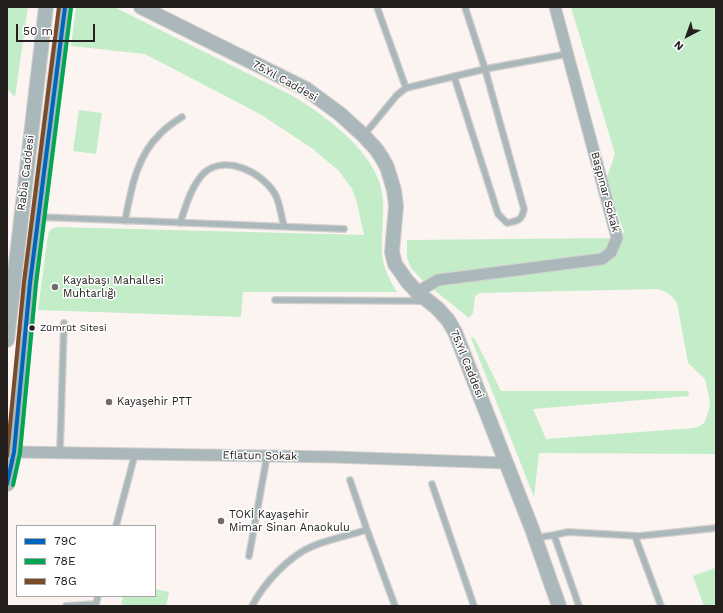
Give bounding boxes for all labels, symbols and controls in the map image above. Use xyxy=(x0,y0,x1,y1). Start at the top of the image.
scale bar xyxy=(18,16,97,42)
north arrow xyxy=(667,16,707,56)
text: 50 m xyxy=(23,24,53,38)
text: N xyxy=(671,38,686,53)
street label: 75.Yıl Caddesi xyxy=(250,58,320,104)
street label: Rabia Caddesi xyxy=(15,134,37,212)
street label: Başpınar Sokak xyxy=(588,150,622,234)
place label: Kayabaşı Mahallesi Muhtarlığı xyxy=(63,274,164,300)
marker: Kayabaşı Mahallesi Muhtarlığı xyxy=(50,282,60,292)
place label: Zümrüt Sitesi xyxy=(40,322,107,334)
marker: Zümrüt Sitesi xyxy=(27,323,37,333)
street label: 75.Yıl Caddesi xyxy=(447,328,487,400)
place label: Kayaşehir PTT xyxy=(117,395,192,409)
marker: Kayaşehir PTT xyxy=(104,397,114,407)
street label: Eflatun Sokak xyxy=(223,449,297,463)
place label: TOKİ Kayaşehir Mimar Sinan Anaokulu xyxy=(229,508,350,534)
marker: TOKİ Kayaşehir Mimar Sinan Anaokulu xyxy=(216,516,226,526)
legend xyxy=(16,525,156,597)
text: 79C xyxy=(54,534,76,548)
text: 78E xyxy=(54,554,76,568)
text: 78G xyxy=(54,574,77,588)

